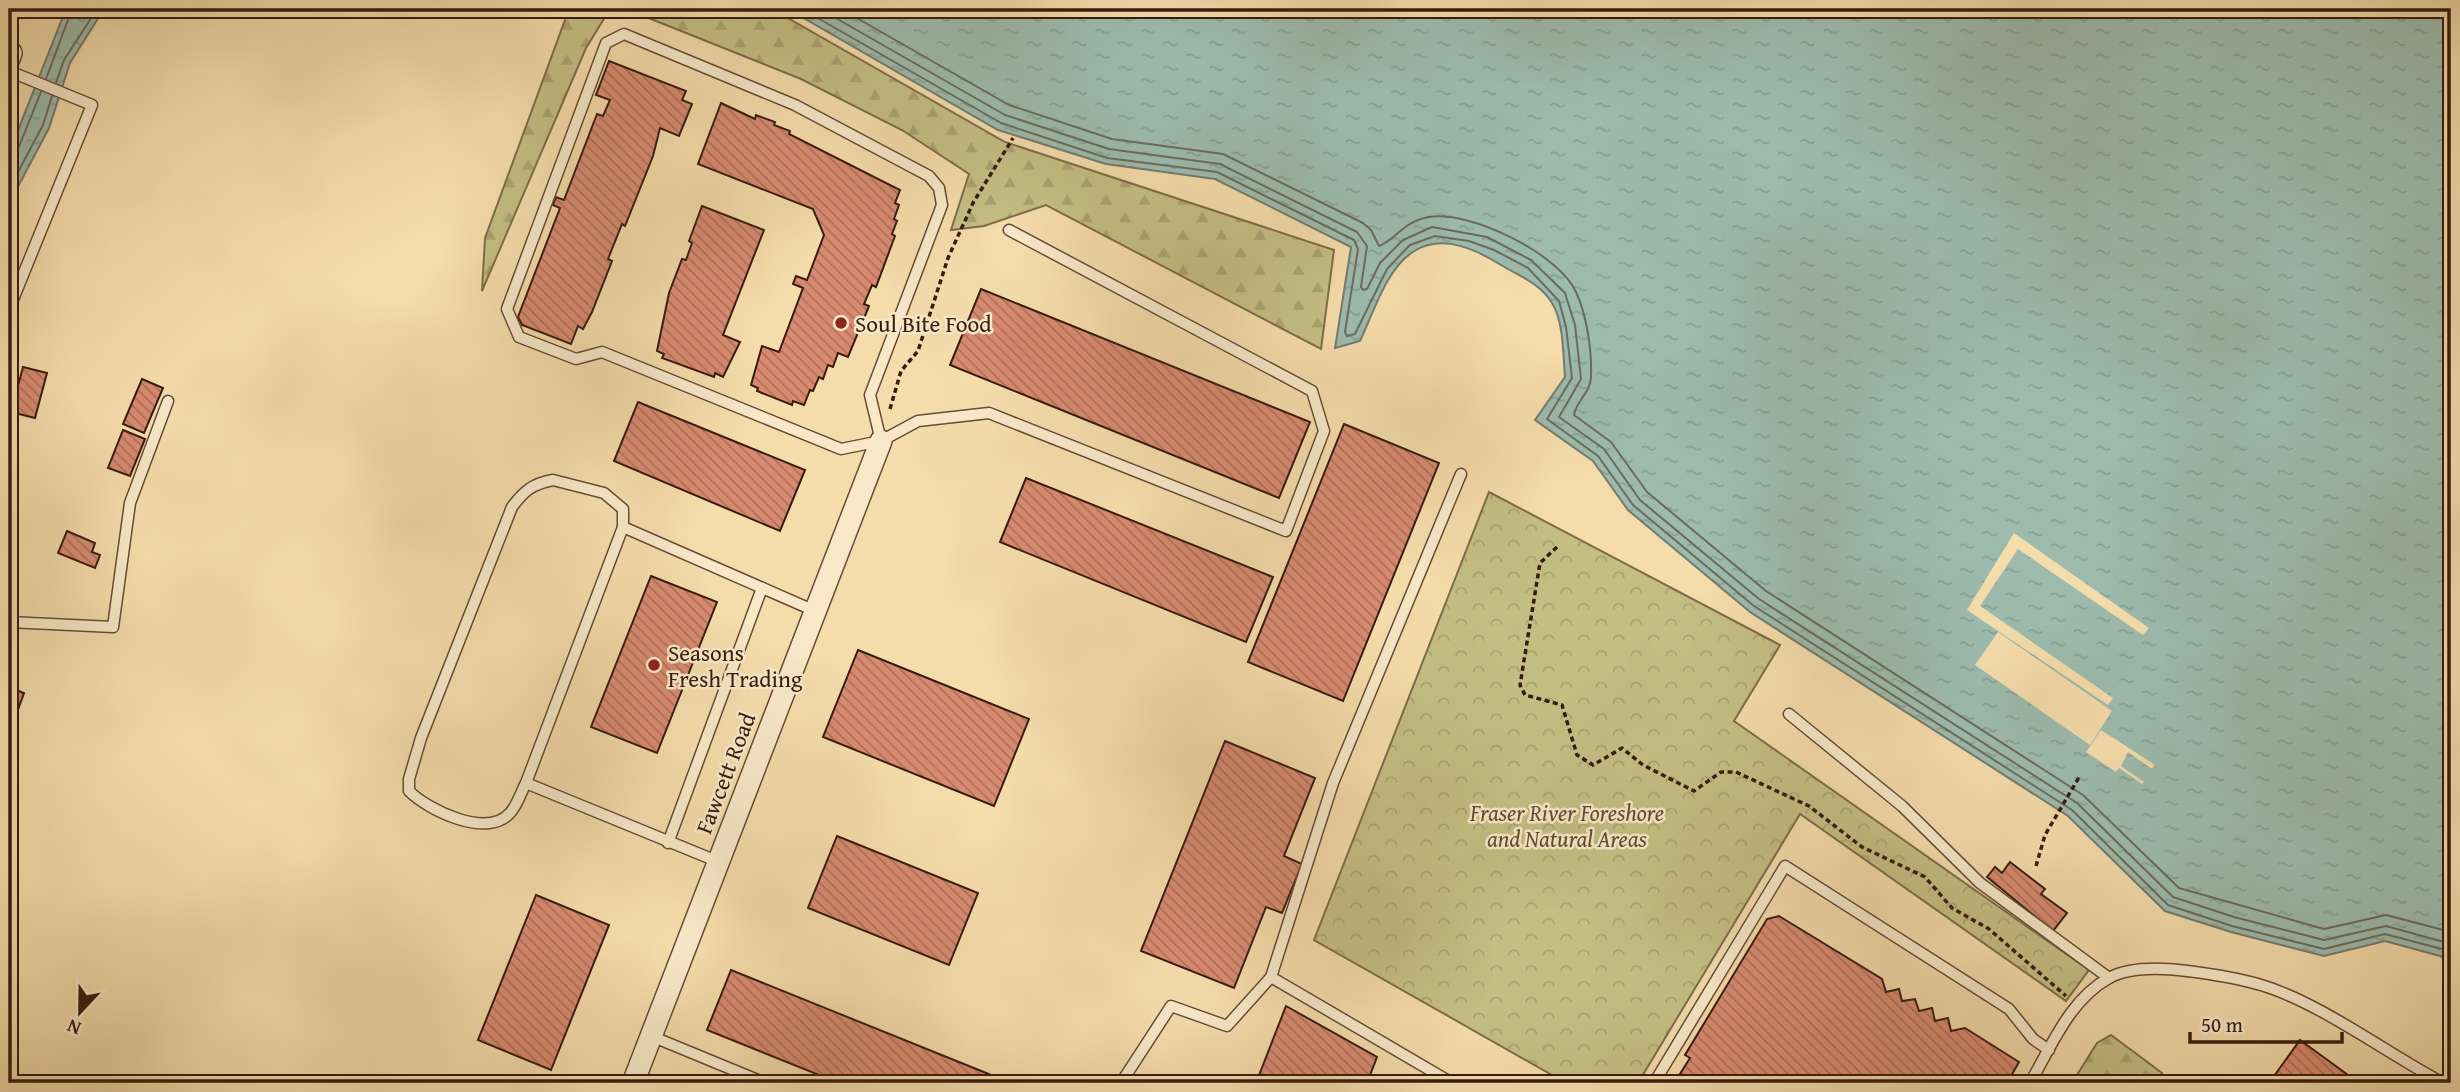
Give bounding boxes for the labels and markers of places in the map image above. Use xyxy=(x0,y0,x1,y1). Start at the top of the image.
place label: Soul Bite Food xyxy=(855,307,992,340)
marker: Soul Bite Food xyxy=(833,315,849,331)
place label: Seasons Fresh Trading xyxy=(668,636,803,695)
marker: Seasons Fresh Trading xyxy=(646,657,662,673)

